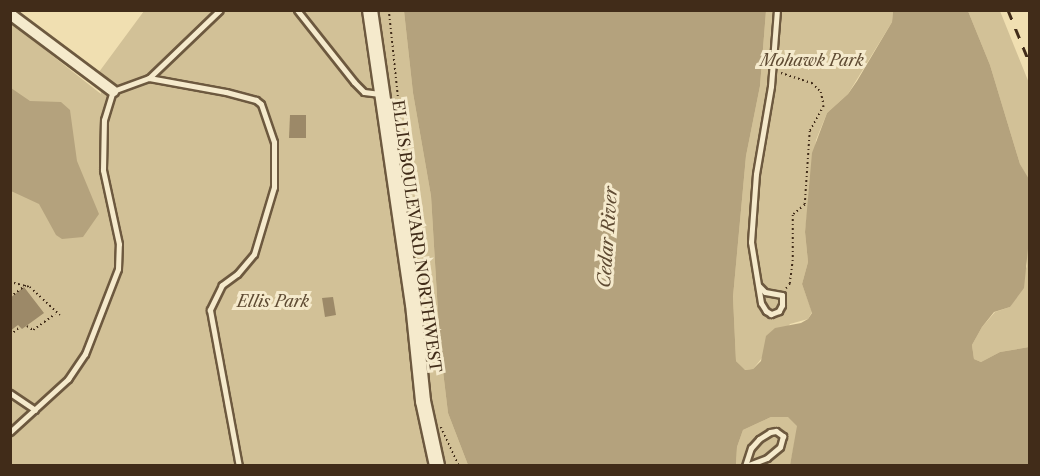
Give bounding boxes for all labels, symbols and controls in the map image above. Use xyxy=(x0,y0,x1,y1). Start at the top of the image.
park label: Mohawk Park xyxy=(760,50,864,70)
street label: ELLIS BOULEVARD NORTHWEST xyxy=(388,99,446,373)
water label: Cedar River xyxy=(594,186,622,288)
park label: Ellis Park xyxy=(237,291,309,311)

